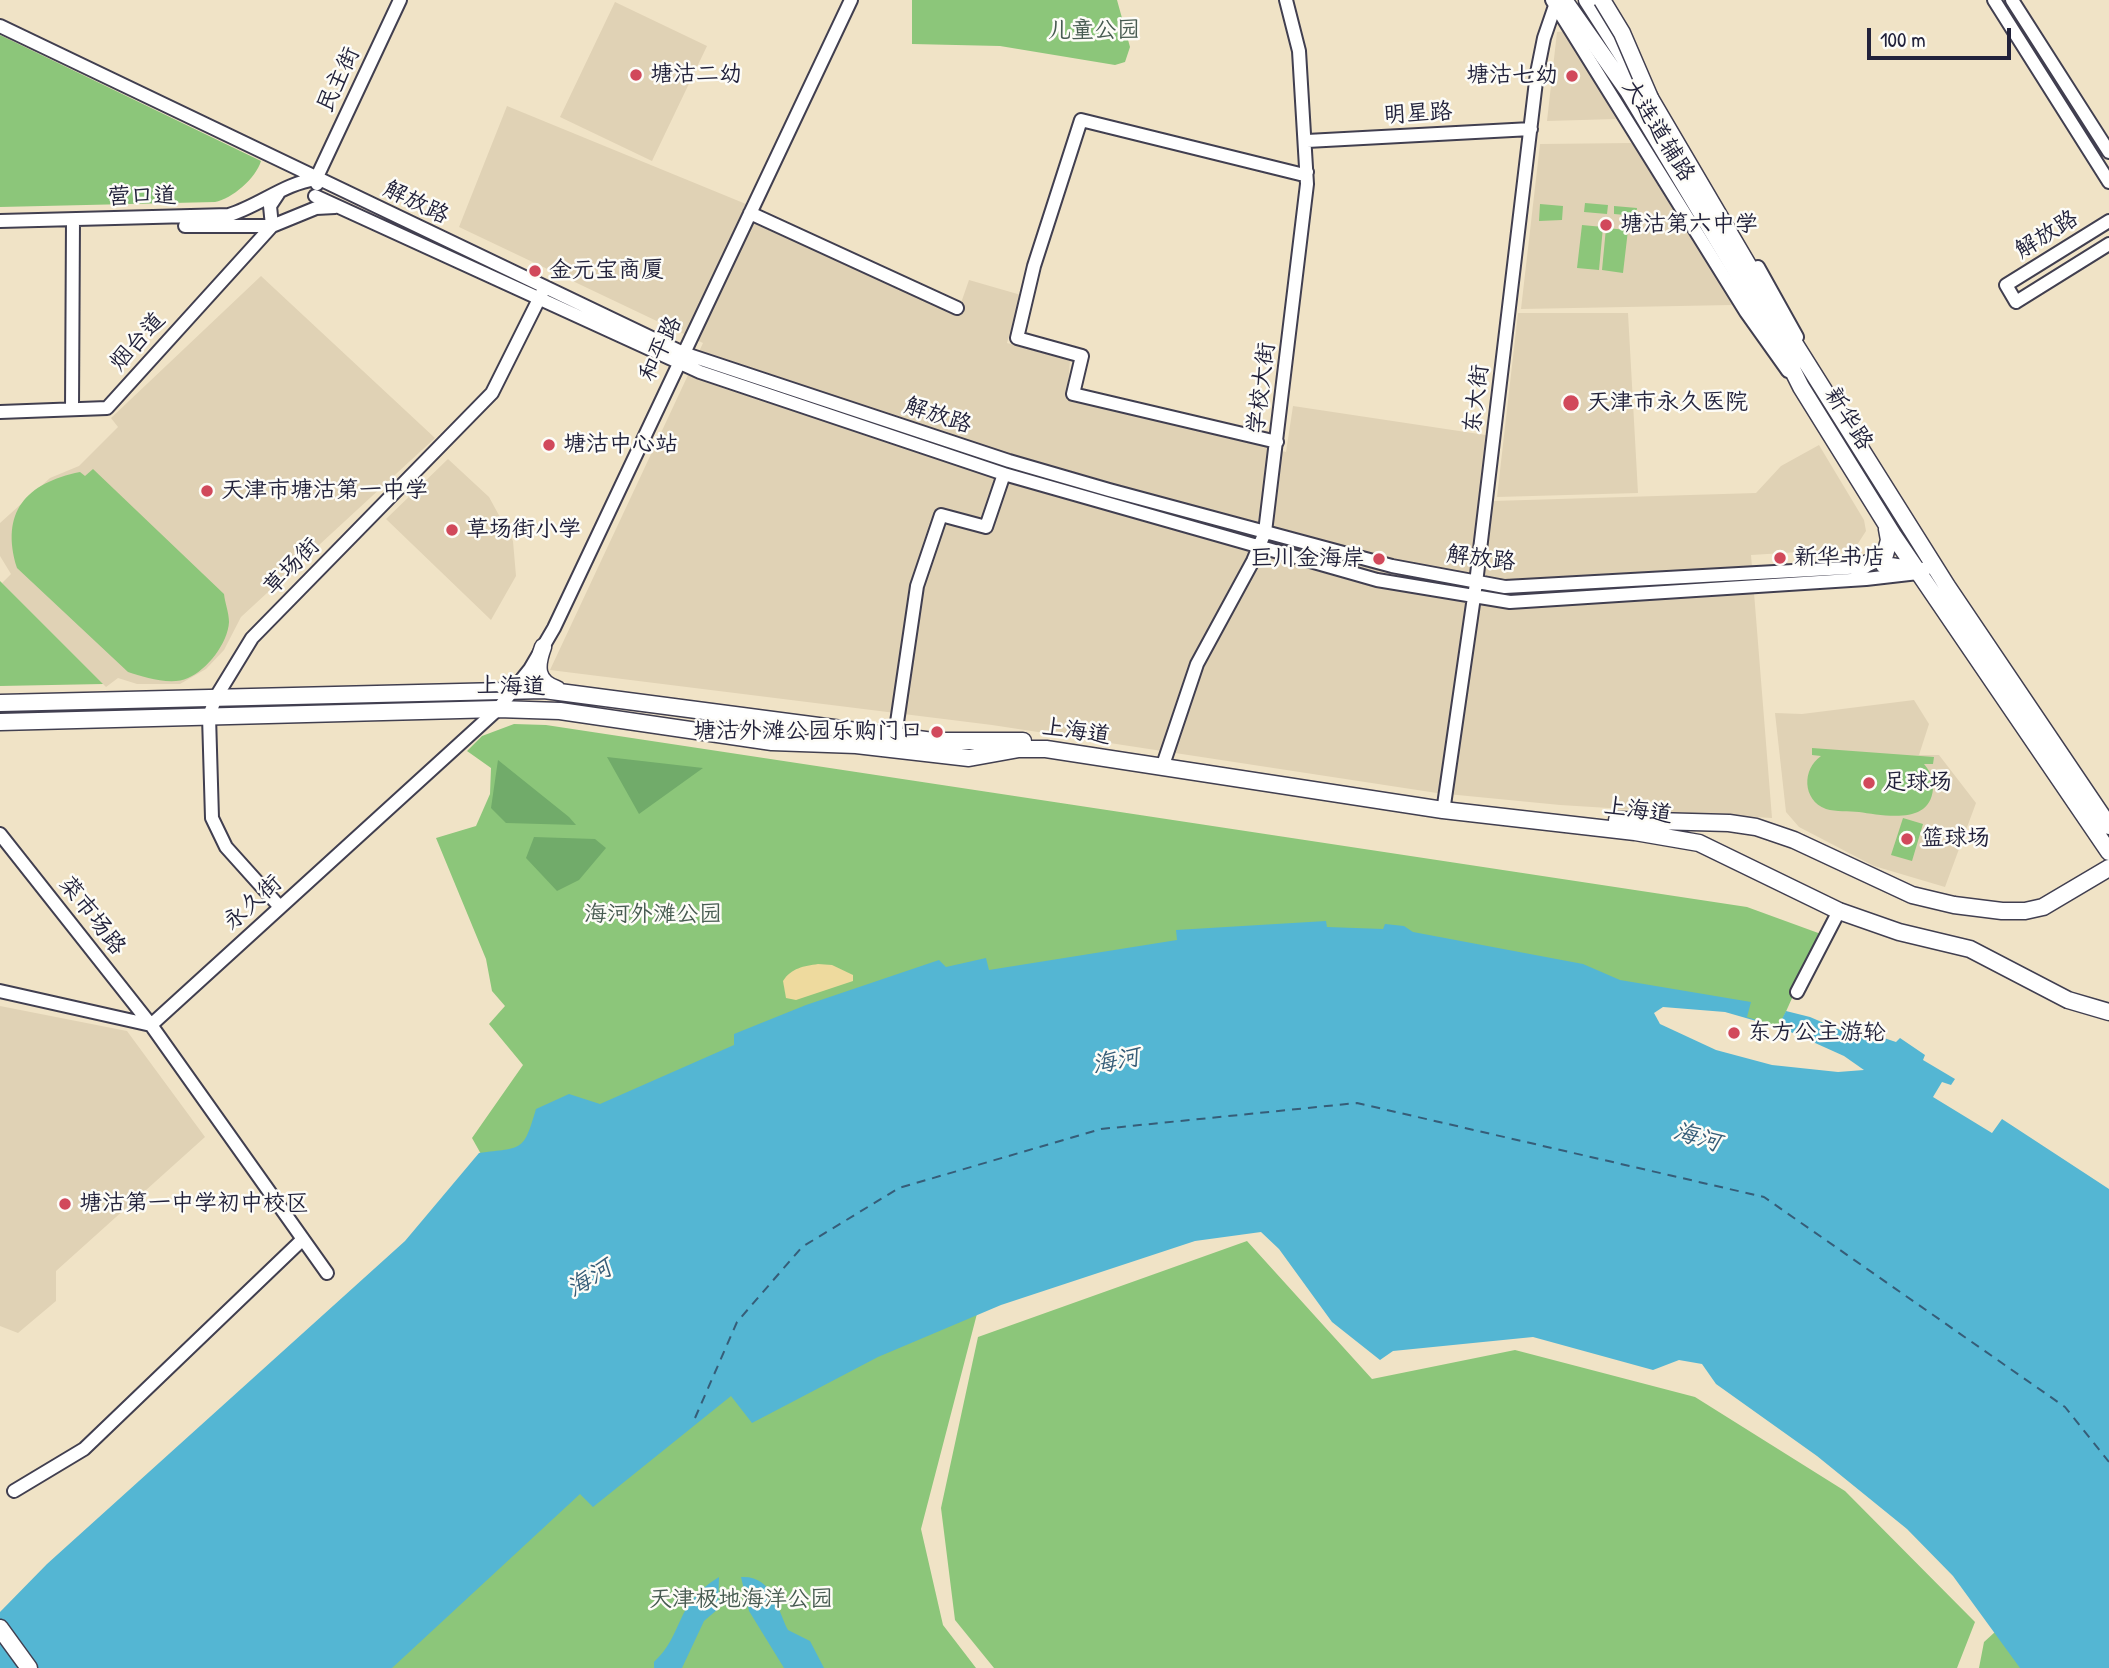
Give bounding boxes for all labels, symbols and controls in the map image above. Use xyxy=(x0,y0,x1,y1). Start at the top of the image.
scale bar xyxy=(1871,14,2014,58)
park label: 儿童公园 xyxy=(1048,17,1140,45)
text: 100 m xyxy=(1880,25,1926,54)
street label: 民主街 xyxy=(312,43,366,117)
place label: 塘沽二幼 xyxy=(650,61,742,89)
place label: 塘沽七幼 xyxy=(1466,62,1558,90)
marker: 塘沽二幼 xyxy=(628,67,644,83)
marker: 塘沽七幼 xyxy=(1564,68,1580,84)
street label: 大连道辅路 xyxy=(1616,75,1700,187)
street label: 明星路 xyxy=(1383,98,1453,130)
street label: 解放路 xyxy=(379,175,453,231)
street label: 营口道 xyxy=(107,183,177,211)
street label: 解放路 xyxy=(2010,205,2084,265)
place label: 塘沽第六中学 xyxy=(1620,211,1758,239)
marker: 塘沽第六中学 xyxy=(1598,217,1614,233)
place label: 金元宝商厦 xyxy=(549,257,664,285)
marker: 金元宝商厦 xyxy=(527,263,543,279)
street label: 烟台道 xyxy=(105,307,171,377)
street label: 和平路 xyxy=(634,312,688,386)
street label: 学校大街 xyxy=(1243,341,1281,435)
street label: 东大街 xyxy=(1459,363,1495,435)
street label: 新华路 xyxy=(1818,382,1878,456)
place label: 天津市永久医院 xyxy=(1587,389,1748,417)
street label: 解放路 xyxy=(901,392,975,440)
marker: 天津市永久医院 xyxy=(1561,393,1581,413)
place label: 塘沽中心站 xyxy=(563,431,678,459)
marker: 塘沽中心站 xyxy=(541,437,557,453)
place label: 天津市塘沽第一中学 xyxy=(221,477,428,505)
marker: 天津市塘沽第一中学 xyxy=(199,483,215,499)
place label: 草场街小学 xyxy=(466,516,581,544)
marker: 草场街小学 xyxy=(444,522,460,538)
street label: 草场街 xyxy=(258,533,326,601)
street label: 解放路 xyxy=(1445,541,1517,577)
place label: 新华书店 xyxy=(1794,544,1886,572)
place label: 巨川金海岸 xyxy=(1250,545,1365,573)
marker: 新华书店 xyxy=(1772,550,1788,566)
marker: 巨川金海岸 xyxy=(1371,551,1387,567)
street label: 上海道 xyxy=(476,673,546,701)
street label: 上海道 xyxy=(1040,714,1112,750)
place label: 塘沽外滩公园乐购门口 xyxy=(693,718,923,746)
marker: 塘沽外滩公园乐购门口 xyxy=(929,724,945,740)
place label: 足球场 xyxy=(1883,769,1952,797)
marker: 足球场 xyxy=(1861,775,1877,791)
street label: 上海道 xyxy=(1602,793,1674,829)
place label: 篮球场 xyxy=(1921,825,1990,853)
marker: 篮球场 xyxy=(1899,831,1915,847)
street label: 永久街 xyxy=(218,870,288,936)
street label: 菜市场路 xyxy=(53,871,131,961)
park label: 海河外滩公园 xyxy=(584,901,722,929)
place label: 东方公主游轮 xyxy=(1748,1019,1886,1047)
marker: 东方公主游轮 xyxy=(1726,1025,1742,1041)
water label: 海河 xyxy=(1090,1043,1142,1081)
water label: 海河 xyxy=(1670,1118,1724,1158)
place label: 塘沽第一中学初中校区 xyxy=(79,1190,309,1218)
marker: 塘沽第一中学初中校区 xyxy=(57,1196,73,1212)
water label: 海河 xyxy=(562,1254,618,1304)
park label: 天津极地海洋公园 xyxy=(649,1586,833,1614)

